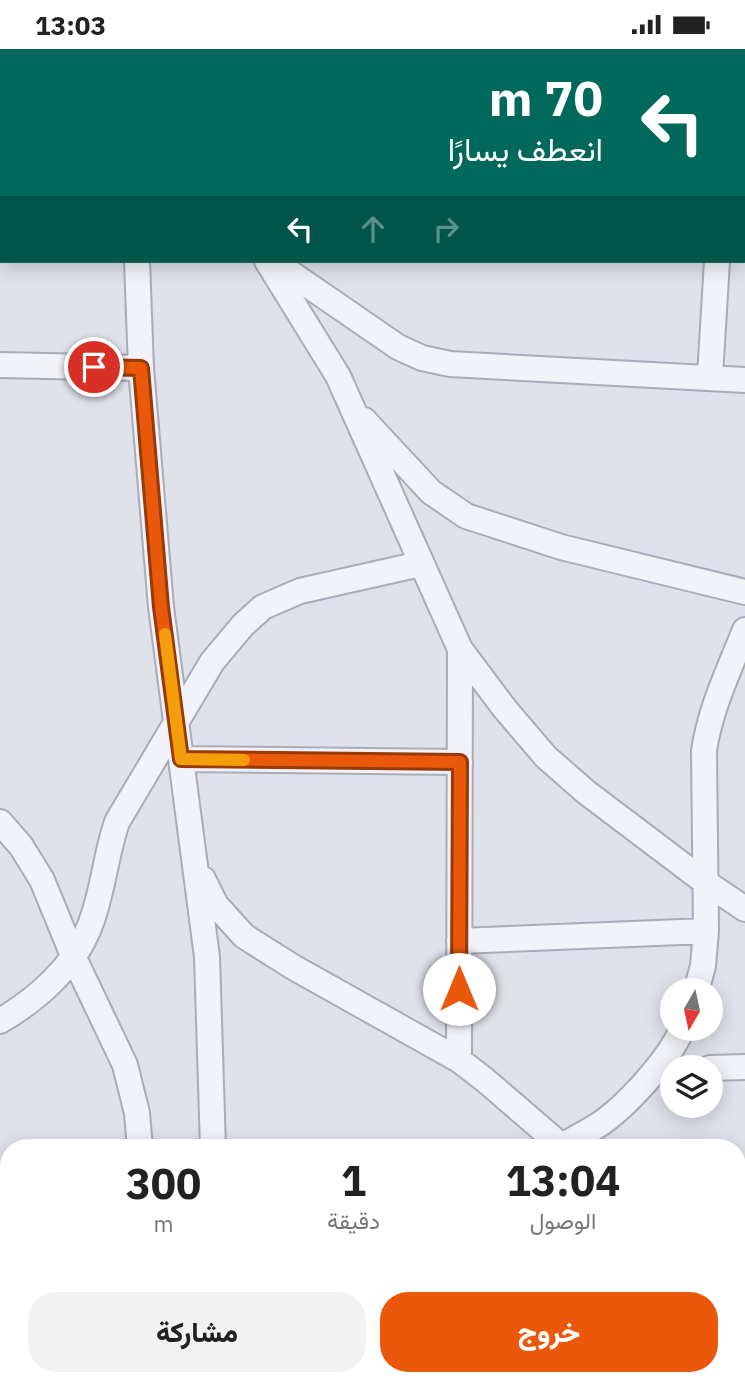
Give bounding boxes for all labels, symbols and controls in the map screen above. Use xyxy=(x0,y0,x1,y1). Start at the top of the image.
text: 13:03 xyxy=(35,8,106,42)
text: 70 m xyxy=(489,66,603,129)
icon: left xyxy=(627,77,718,168)
text: انعطف يسارًا xyxy=(448,128,603,170)
icon: left xyxy=(281,210,319,248)
icon: ahead xyxy=(354,210,392,248)
icon: right xyxy=(427,210,465,248)
pin xyxy=(64,337,124,397)
icon: arrive xyxy=(75,348,113,386)
position arrow xyxy=(422,952,496,1026)
north arrow xyxy=(660,978,723,1041)
map controls xyxy=(660,978,723,1118)
button: layers xyxy=(660,1055,723,1118)
text: 1 xyxy=(341,1153,366,1208)
text: 13:04 xyxy=(506,1153,620,1208)
text: 300 xyxy=(126,1156,201,1211)
text: دقيقة xyxy=(327,1205,380,1235)
text: الوصول xyxy=(530,1205,596,1235)
text: m xyxy=(153,1208,174,1238)
button: مشاركة xyxy=(28,1292,366,1372)
button: خروج xyxy=(380,1292,718,1372)

